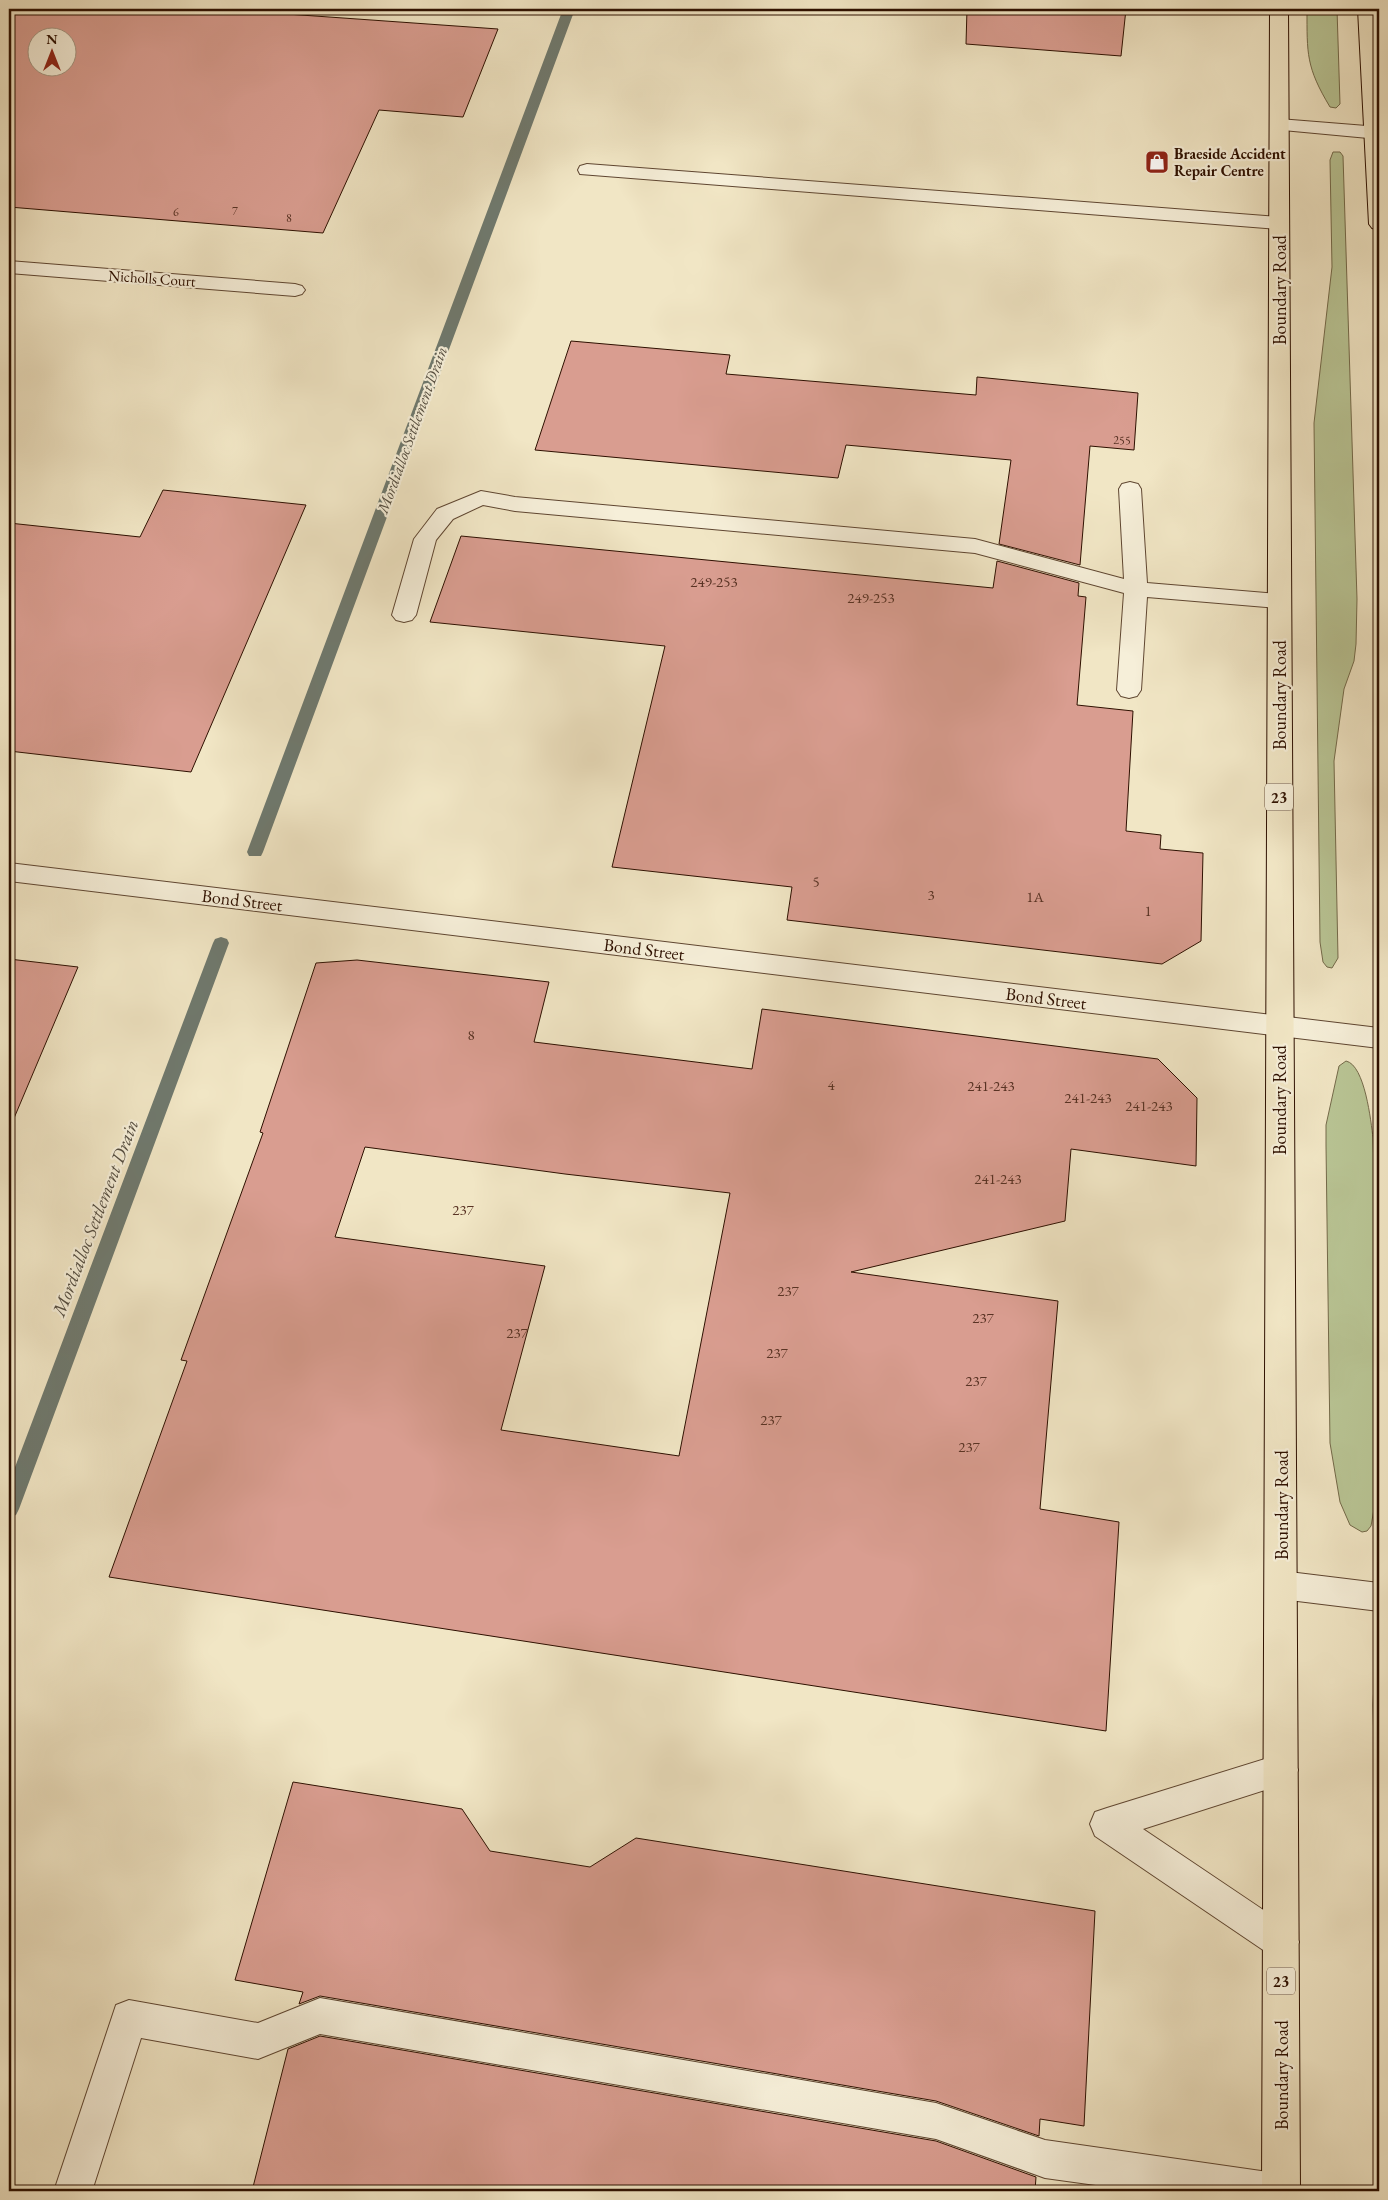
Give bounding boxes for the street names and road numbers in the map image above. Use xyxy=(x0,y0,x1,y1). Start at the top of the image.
street label: Boundary Road xyxy=(1268,234,1291,345)
street label: Nicholls Court xyxy=(108,265,197,291)
street label: Boundary Road xyxy=(1268,639,1291,750)
road number: 23 xyxy=(1265,784,1293,810)
street label: Bond Street xyxy=(200,884,284,916)
street label: Bond Street xyxy=(602,933,686,965)
street label: Bond Street xyxy=(1004,982,1088,1014)
street label: Boundary Road xyxy=(1268,1044,1291,1155)
street label: Boundary Road xyxy=(1270,1449,1293,1560)
road number: 23 xyxy=(1267,1968,1295,1994)
street label: Boundary Road xyxy=(1270,2019,1293,2130)

